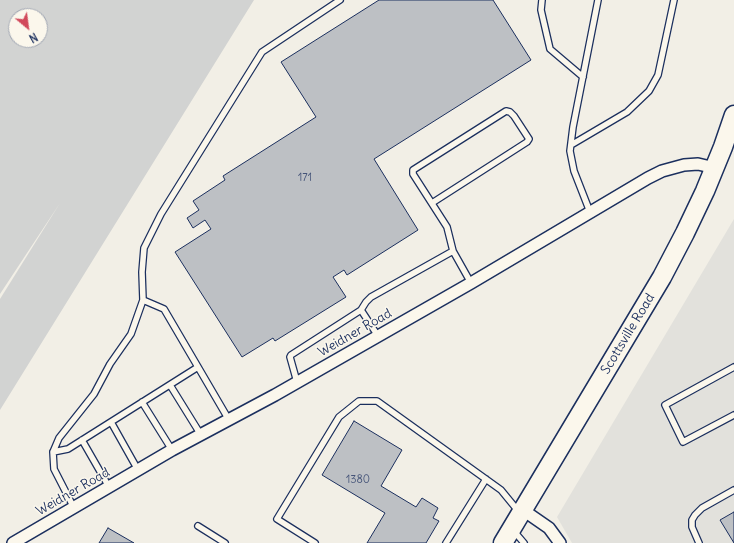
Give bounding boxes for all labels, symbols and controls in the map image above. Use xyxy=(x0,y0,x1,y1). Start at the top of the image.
north arrow xyxy=(8,8,48,48)
text: N xyxy=(27,30,40,46)
house number: 171 xyxy=(298,171,312,185)
street label: Scottsville Road xyxy=(598,291,658,377)
street label: Weidner Road xyxy=(315,306,395,360)
street label: Weidner Road xyxy=(33,465,113,519)
house number: 1380 xyxy=(346,473,370,487)

